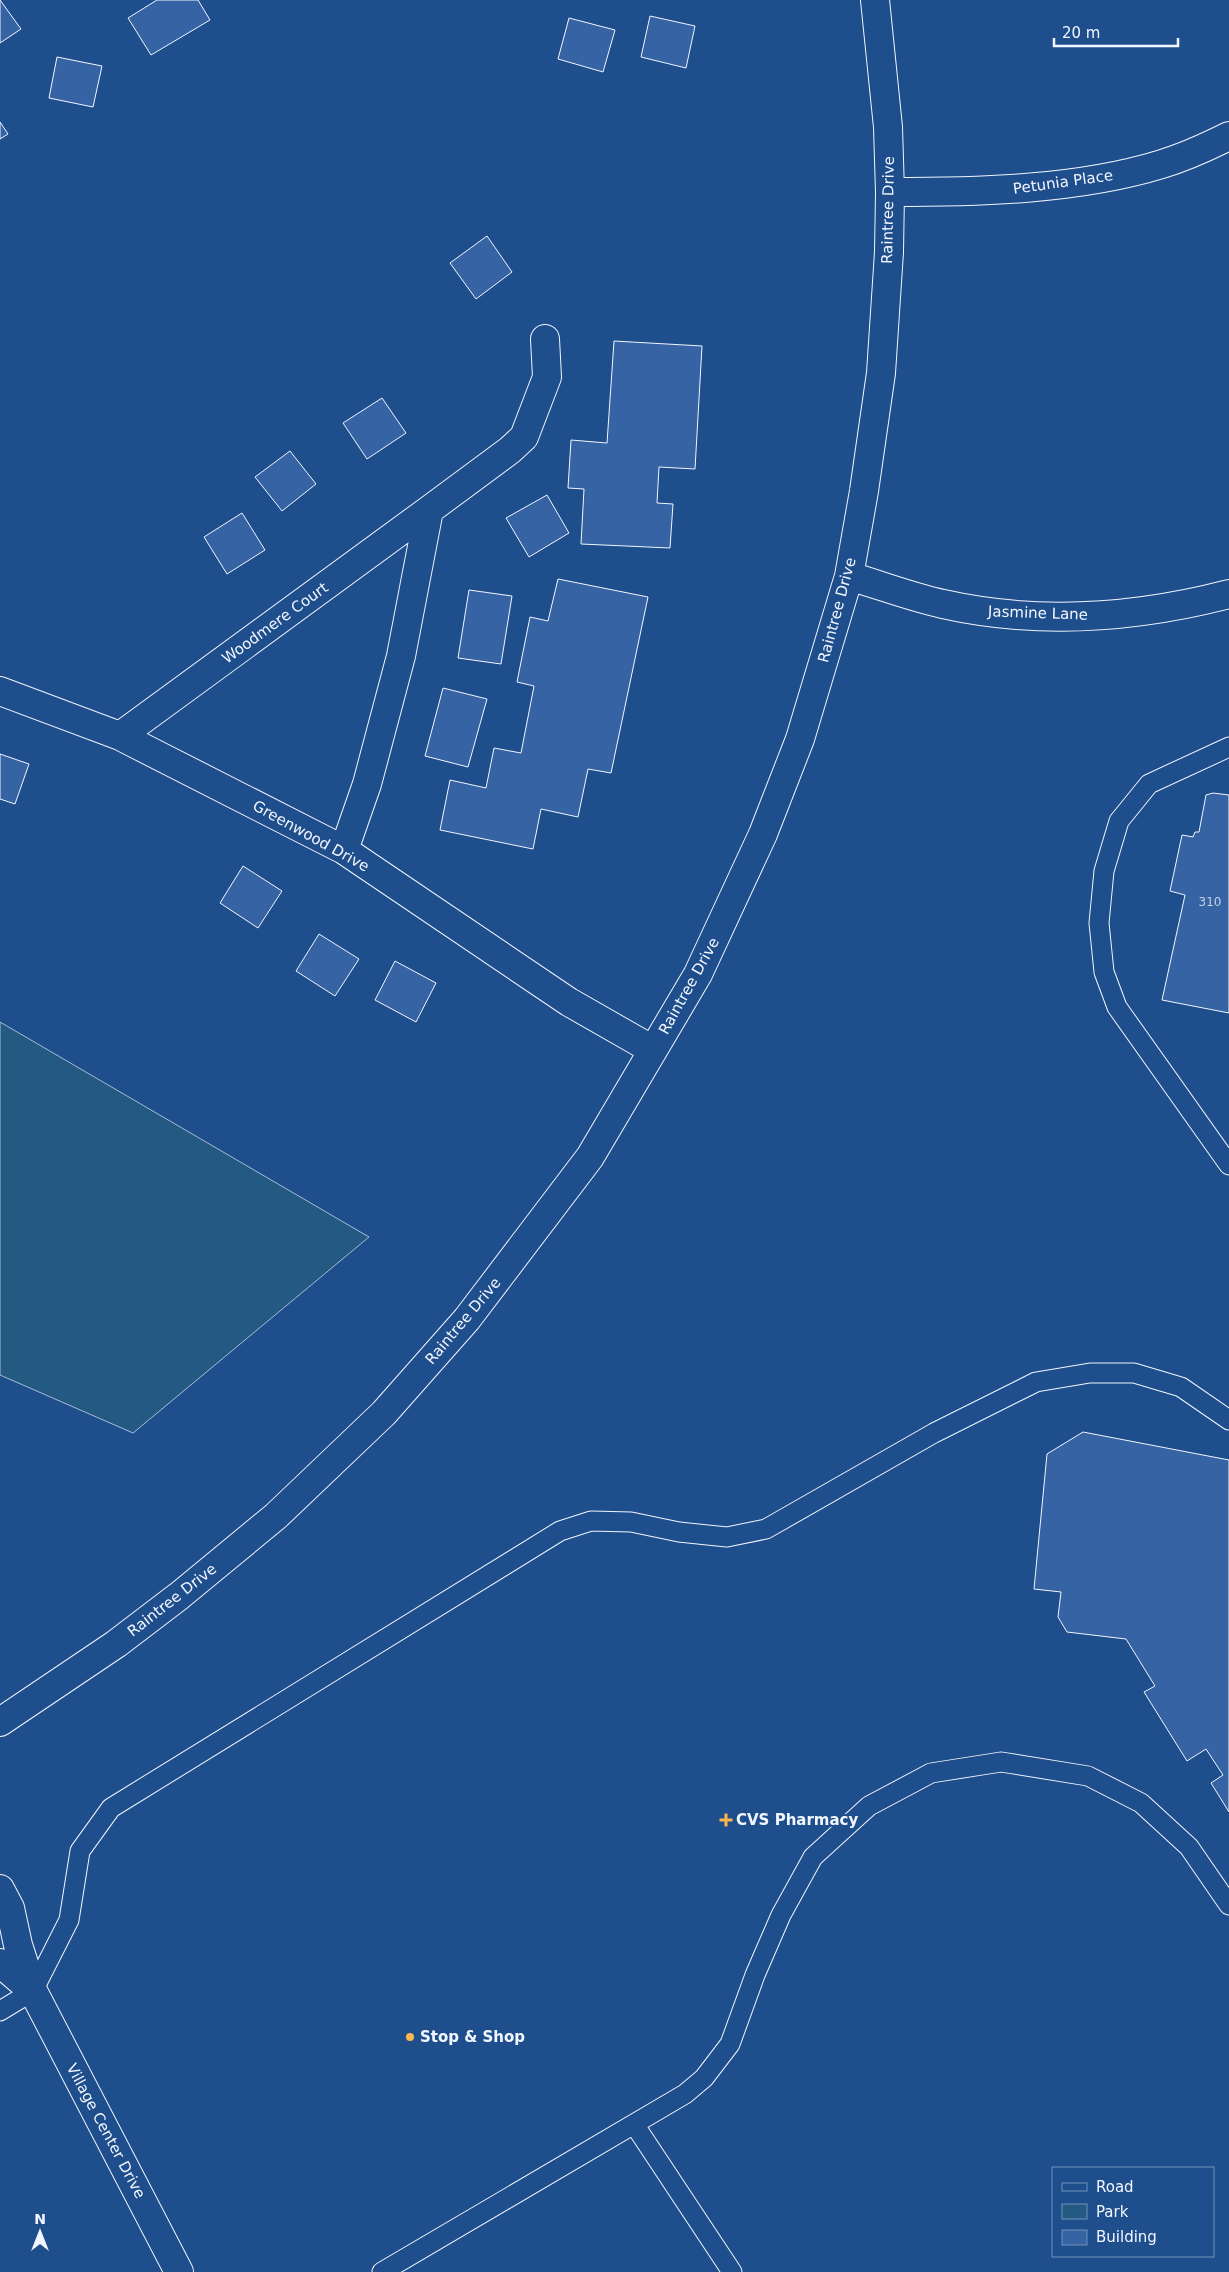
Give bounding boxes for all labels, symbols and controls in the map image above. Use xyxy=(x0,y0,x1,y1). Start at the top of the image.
scale bar xyxy=(1054,15,1178,47)
text: 20 m xyxy=(1062,24,1100,42)
street label: Raintree Drive xyxy=(878,156,898,264)
street label: Petunia Place xyxy=(1012,166,1114,198)
street label: Raintree Drive xyxy=(814,556,860,664)
street label: Woodmere Court xyxy=(218,578,332,668)
street label: Jasmine Lane xyxy=(987,602,1088,624)
street label: Greenwood Drive xyxy=(250,797,372,875)
house number: 310 xyxy=(1199,895,1221,909)
street label: Raintree Drive xyxy=(655,934,723,1038)
street label: Raintree Drive xyxy=(421,1274,505,1368)
street label: Raintree Drive xyxy=(124,1560,220,1640)
place label: CVS Pharmacy xyxy=(736,1811,858,1829)
marker: CVS Pharmacy xyxy=(720,1814,732,1826)
place label: Stop & Shop xyxy=(420,2028,525,2046)
marker: Stop & Shop xyxy=(404,2031,416,2043)
street label: Village Center Drive xyxy=(63,2060,149,2202)
legend xyxy=(1052,2167,1214,2257)
text: Road xyxy=(1096,2178,1134,2196)
text: Park xyxy=(1096,2203,1129,2221)
north arrow xyxy=(15,2207,65,2257)
text: N xyxy=(34,2211,46,2227)
text: Building xyxy=(1096,2228,1157,2246)

